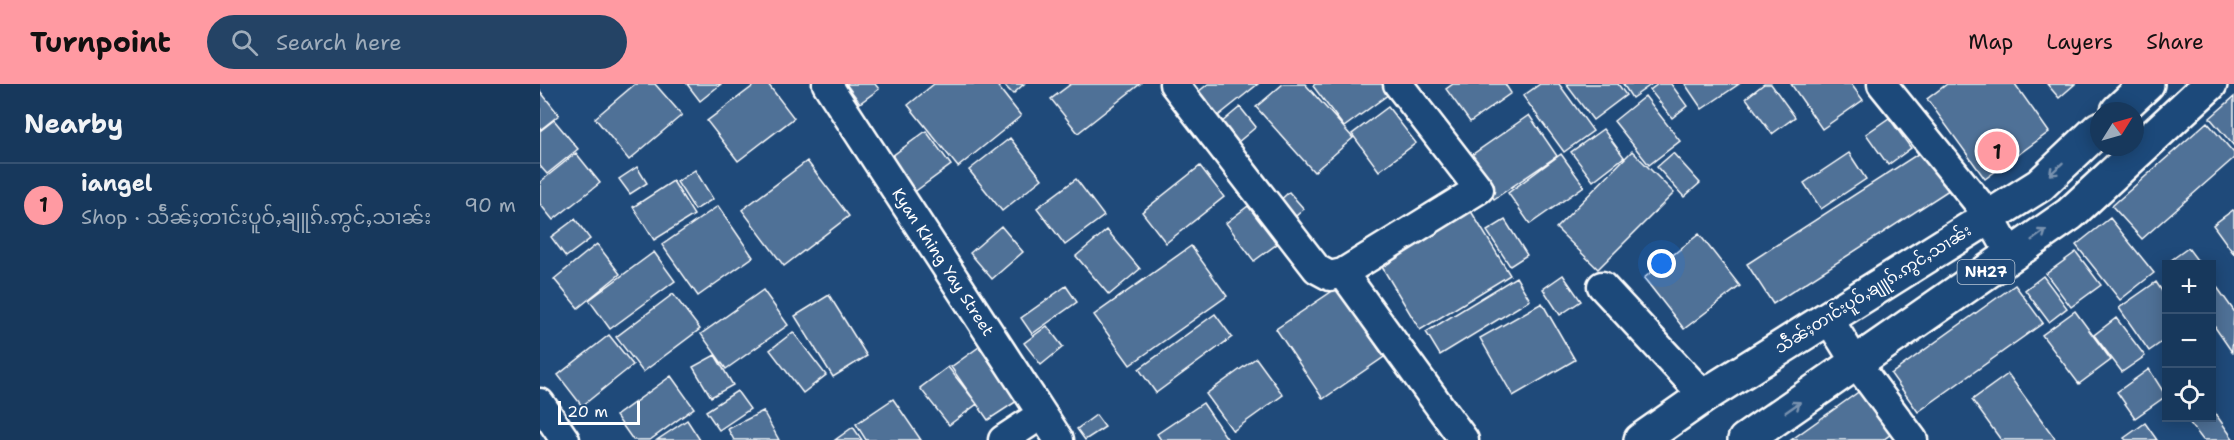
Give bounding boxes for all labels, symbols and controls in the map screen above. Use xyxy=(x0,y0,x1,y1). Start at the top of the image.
search box xyxy=(207,15,627,69)
text: Turnpoint xyxy=(30,23,171,61)
icon: search xyxy=(228,26,261,59)
text: Search here xyxy=(276,28,402,57)
text: Map xyxy=(1968,28,2013,56)
text: Layers xyxy=(2046,28,2113,56)
text: Share xyxy=(2146,28,2204,56)
north arrow xyxy=(2090,102,2144,156)
text: Nearby xyxy=(24,106,123,141)
pin: 1 xyxy=(1978,128,2016,174)
one-way arrow xyxy=(2049,162,2064,176)
text: iangel xyxy=(81,169,152,198)
street label: Kyan Khing Yay Street xyxy=(887,184,999,340)
text: 1 xyxy=(39,192,48,218)
text: 90 m xyxy=(464,192,516,218)
text: Shop · သဵႅၼ်ႈတၢင်းပူဝ်ႇၶျူၵ်ႉဢွင်ႇသၢၼ်း xyxy=(81,204,431,230)
street label: သဵႅၼ်ႈတၢင်းပူဝ်ႇၶျူၵ်ႉဢွင်ႇသၢၼ်း xyxy=(1770,219,1977,362)
one-way arrow xyxy=(2031,229,2047,241)
your location xyxy=(1647,249,1676,278)
road number: NH27 xyxy=(1958,260,2014,284)
map controls xyxy=(2162,260,2216,422)
button: + xyxy=(2162,260,2216,314)
button: − xyxy=(2162,314,2216,368)
button: locate xyxy=(2162,368,2216,422)
scale bar xyxy=(558,398,640,426)
text: 20 m xyxy=(567,401,608,422)
one-way arrow xyxy=(1785,401,1801,413)

